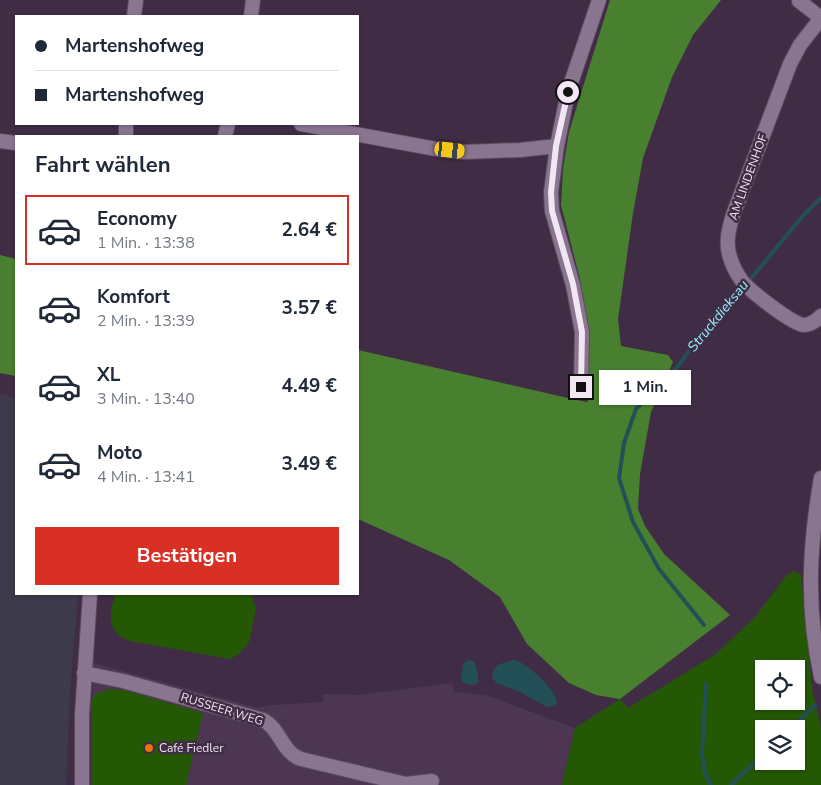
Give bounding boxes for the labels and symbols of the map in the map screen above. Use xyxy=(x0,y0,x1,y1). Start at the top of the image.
route start xyxy=(557,81,579,103)
street label: AM LINDENHOF xyxy=(725,131,771,222)
car xyxy=(434,141,465,159)
water label: Struckdieksau xyxy=(683,276,753,356)
callout: 1 Min. xyxy=(598,370,691,404)
route end xyxy=(570,376,592,398)
street label: RUSSEER WEG xyxy=(179,689,265,729)
place label: Café Fiedler xyxy=(159,740,224,756)
marker: Café Fiedler xyxy=(143,742,155,754)

